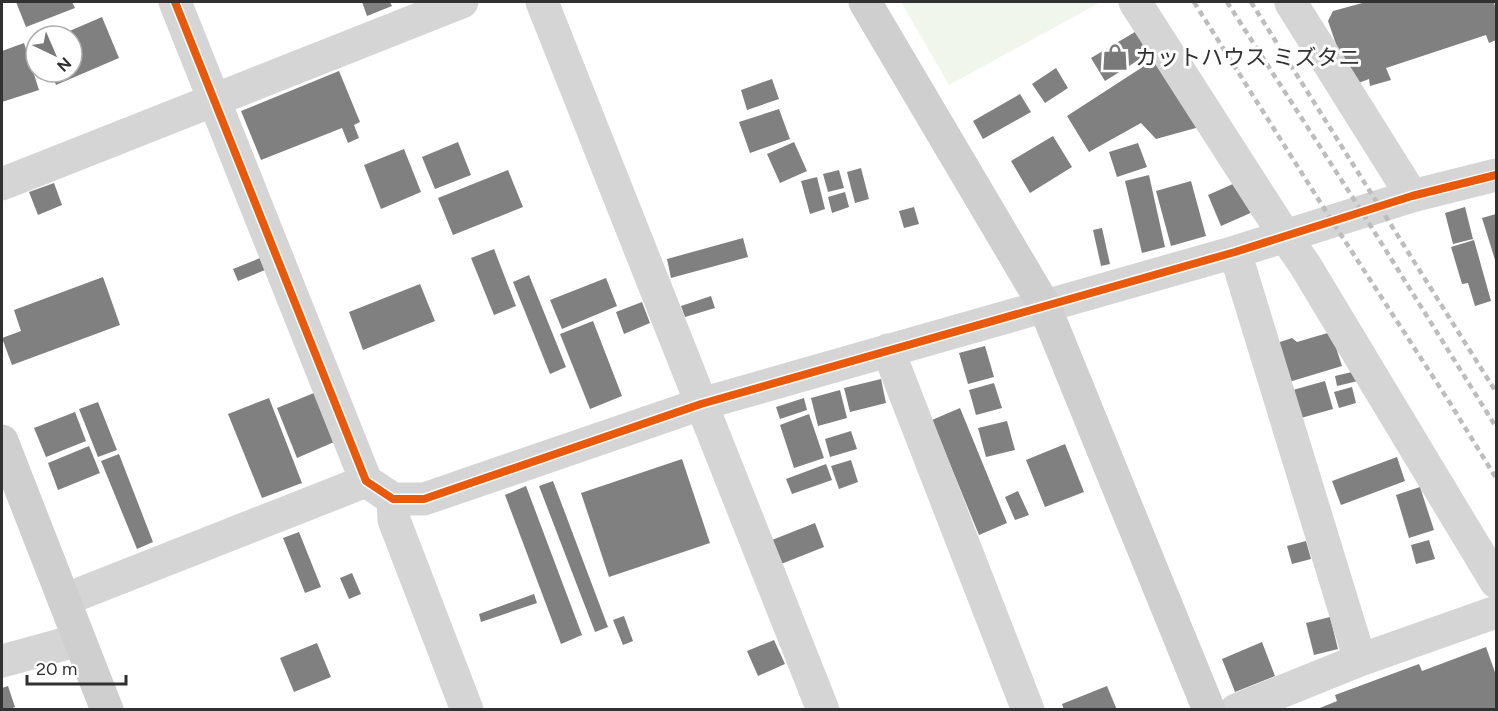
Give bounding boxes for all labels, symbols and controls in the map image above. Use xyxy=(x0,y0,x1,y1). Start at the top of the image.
north arrow xyxy=(24,24,84,84)
shop icon: カットハウス ミズタニ xyxy=(1100,42,1130,72)
place label: カットハウス ミズタニ xyxy=(1135,44,1360,71)
text: N xyxy=(53,53,75,76)
scale bar xyxy=(27,648,126,686)
text: 20 m xyxy=(36,658,77,680)

